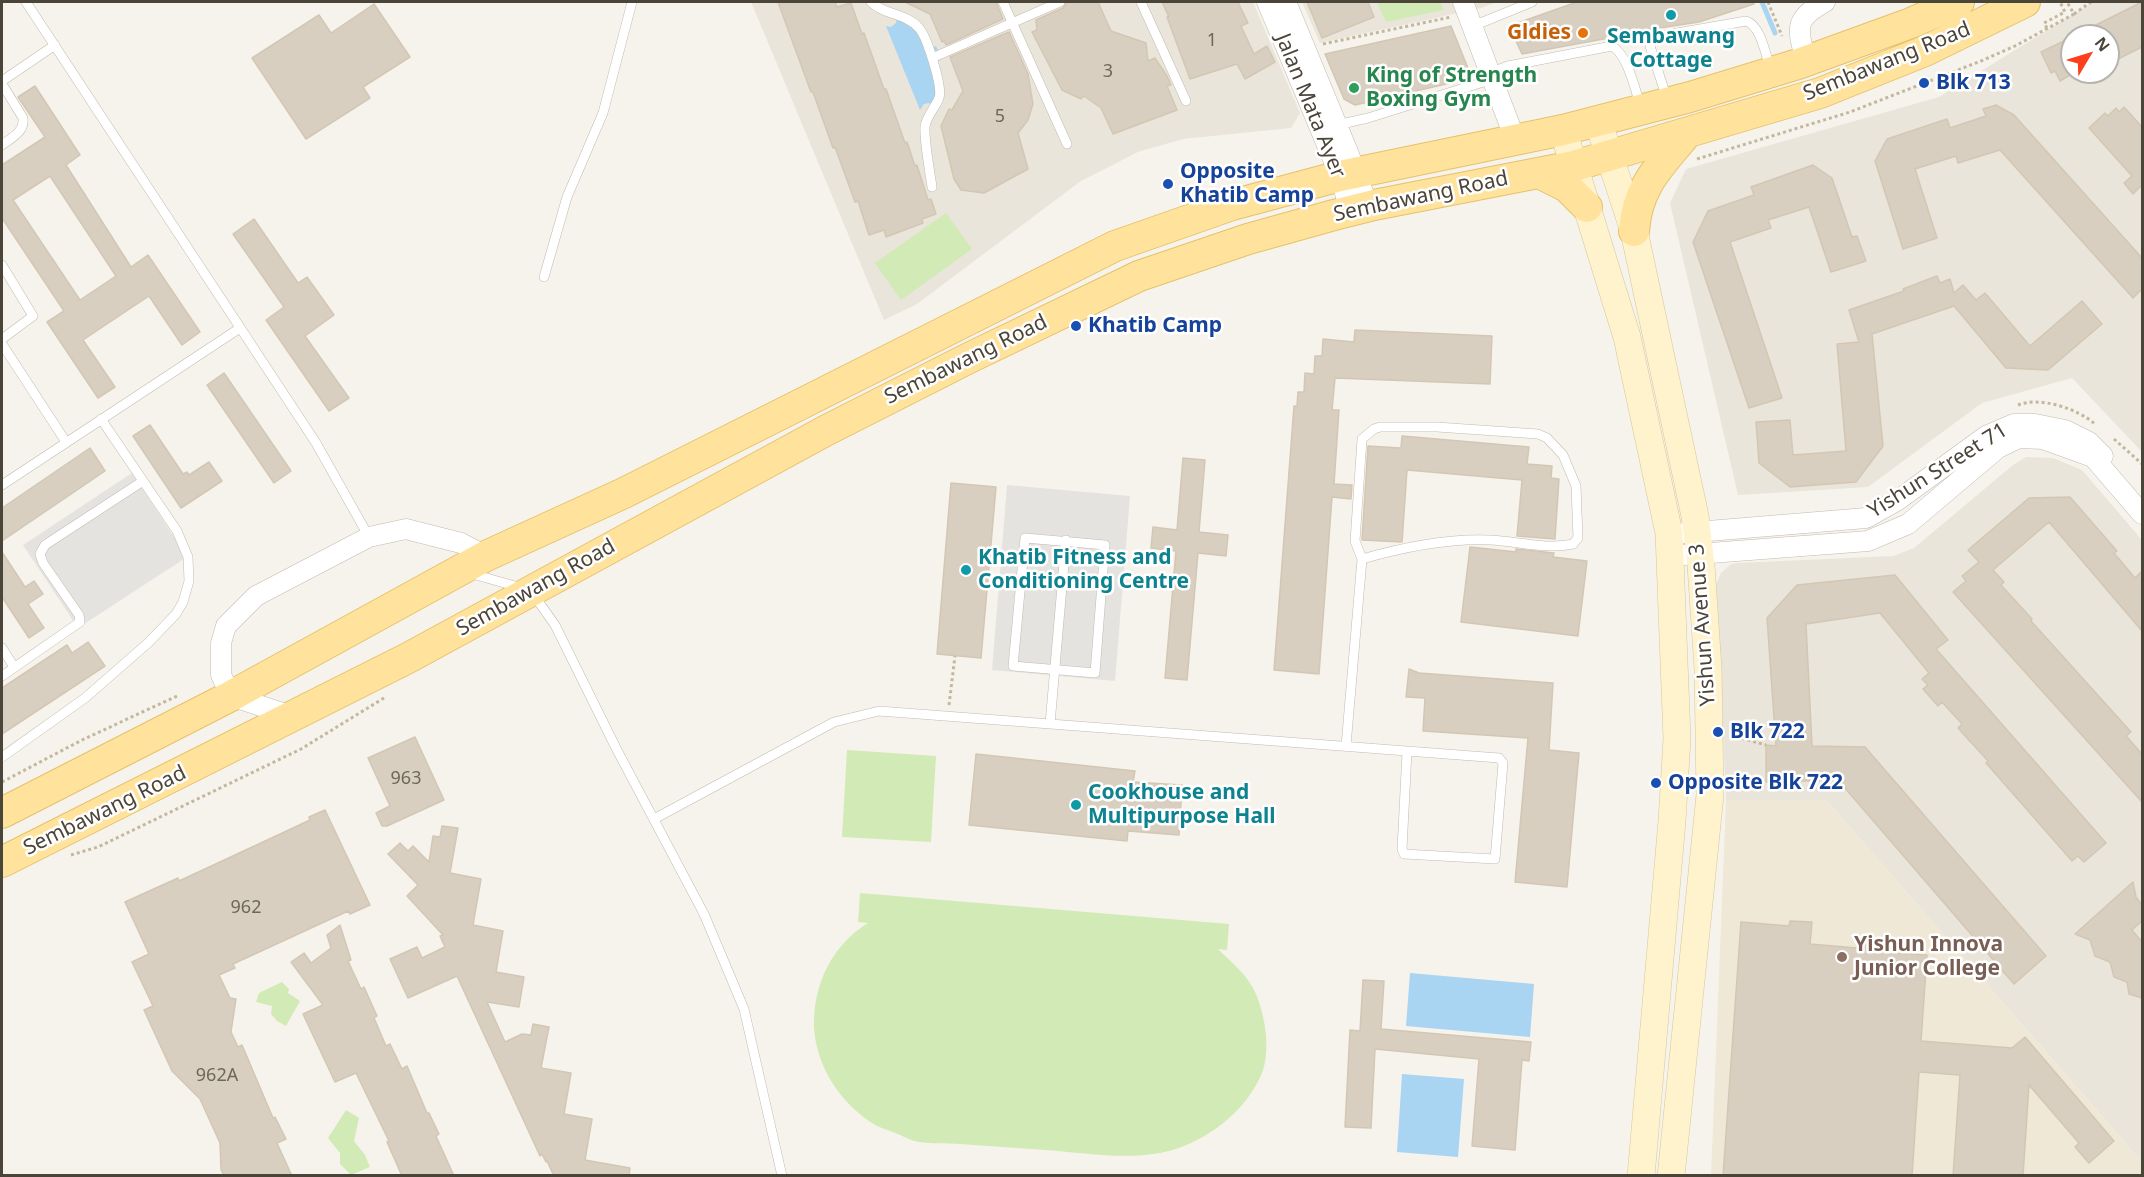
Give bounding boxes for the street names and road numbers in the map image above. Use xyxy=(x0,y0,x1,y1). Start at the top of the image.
street label: Sembawang Road xyxy=(1800,17,1974,107)
street label: Jalan Mata Ayer xyxy=(1270,30,1350,182)
street label: Sembawang Road xyxy=(1331,166,1511,228)
street label: Sembawang Road xyxy=(881,310,1051,410)
street label: Yishun Street 71 xyxy=(1864,418,2012,524)
street label: Sembawang Road xyxy=(452,534,620,642)
street label: Yishun Avenue 3 xyxy=(1685,543,1721,707)
street label: Sembawang Road xyxy=(20,761,190,861)

